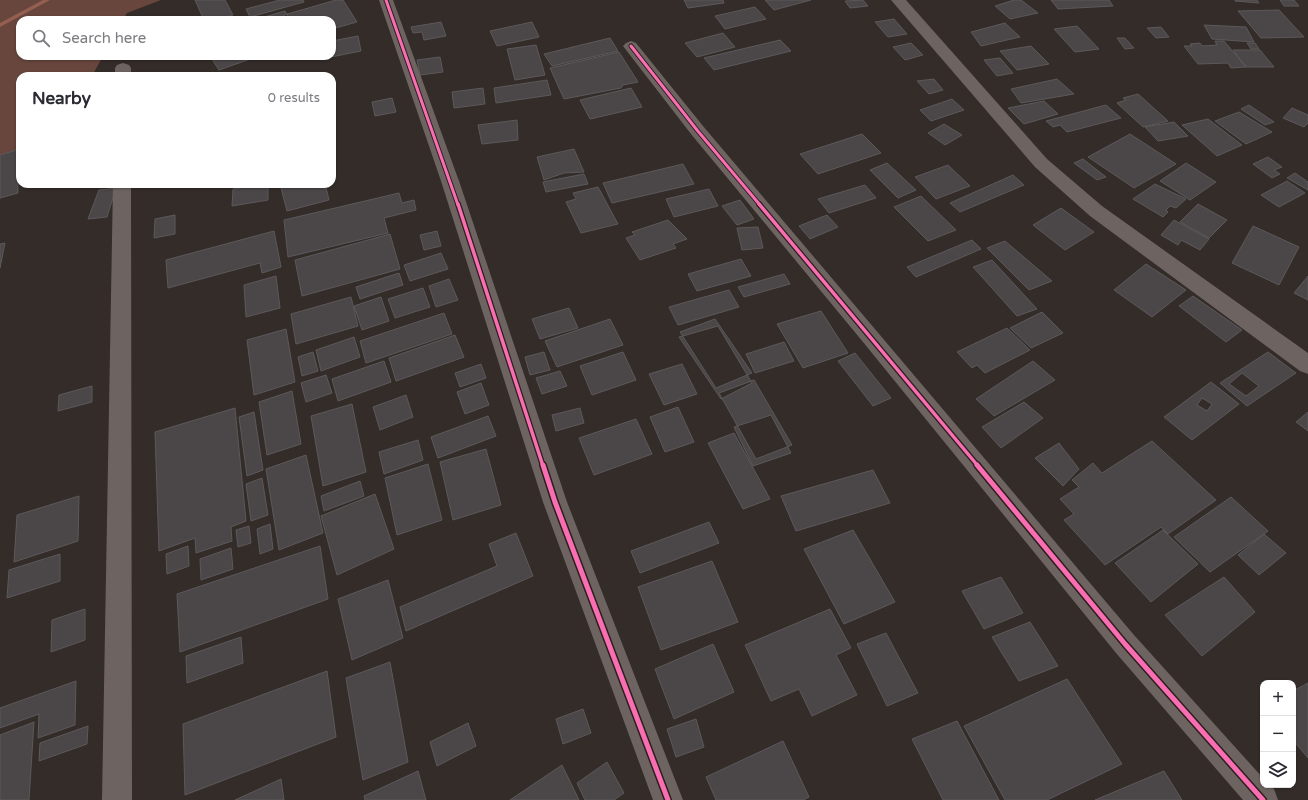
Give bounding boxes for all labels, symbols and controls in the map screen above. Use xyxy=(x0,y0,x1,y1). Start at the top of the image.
search box xyxy=(16,16,336,60)
icon: search xyxy=(30,27,52,49)
text: Search here xyxy=(62,29,146,47)
text: Nearby xyxy=(32,88,91,109)
text: 0 results xyxy=(268,90,320,106)
map controls xyxy=(1260,680,1296,788)
button: + xyxy=(1260,680,1296,716)
button: − xyxy=(1260,716,1296,752)
button: layers xyxy=(1260,752,1296,788)

